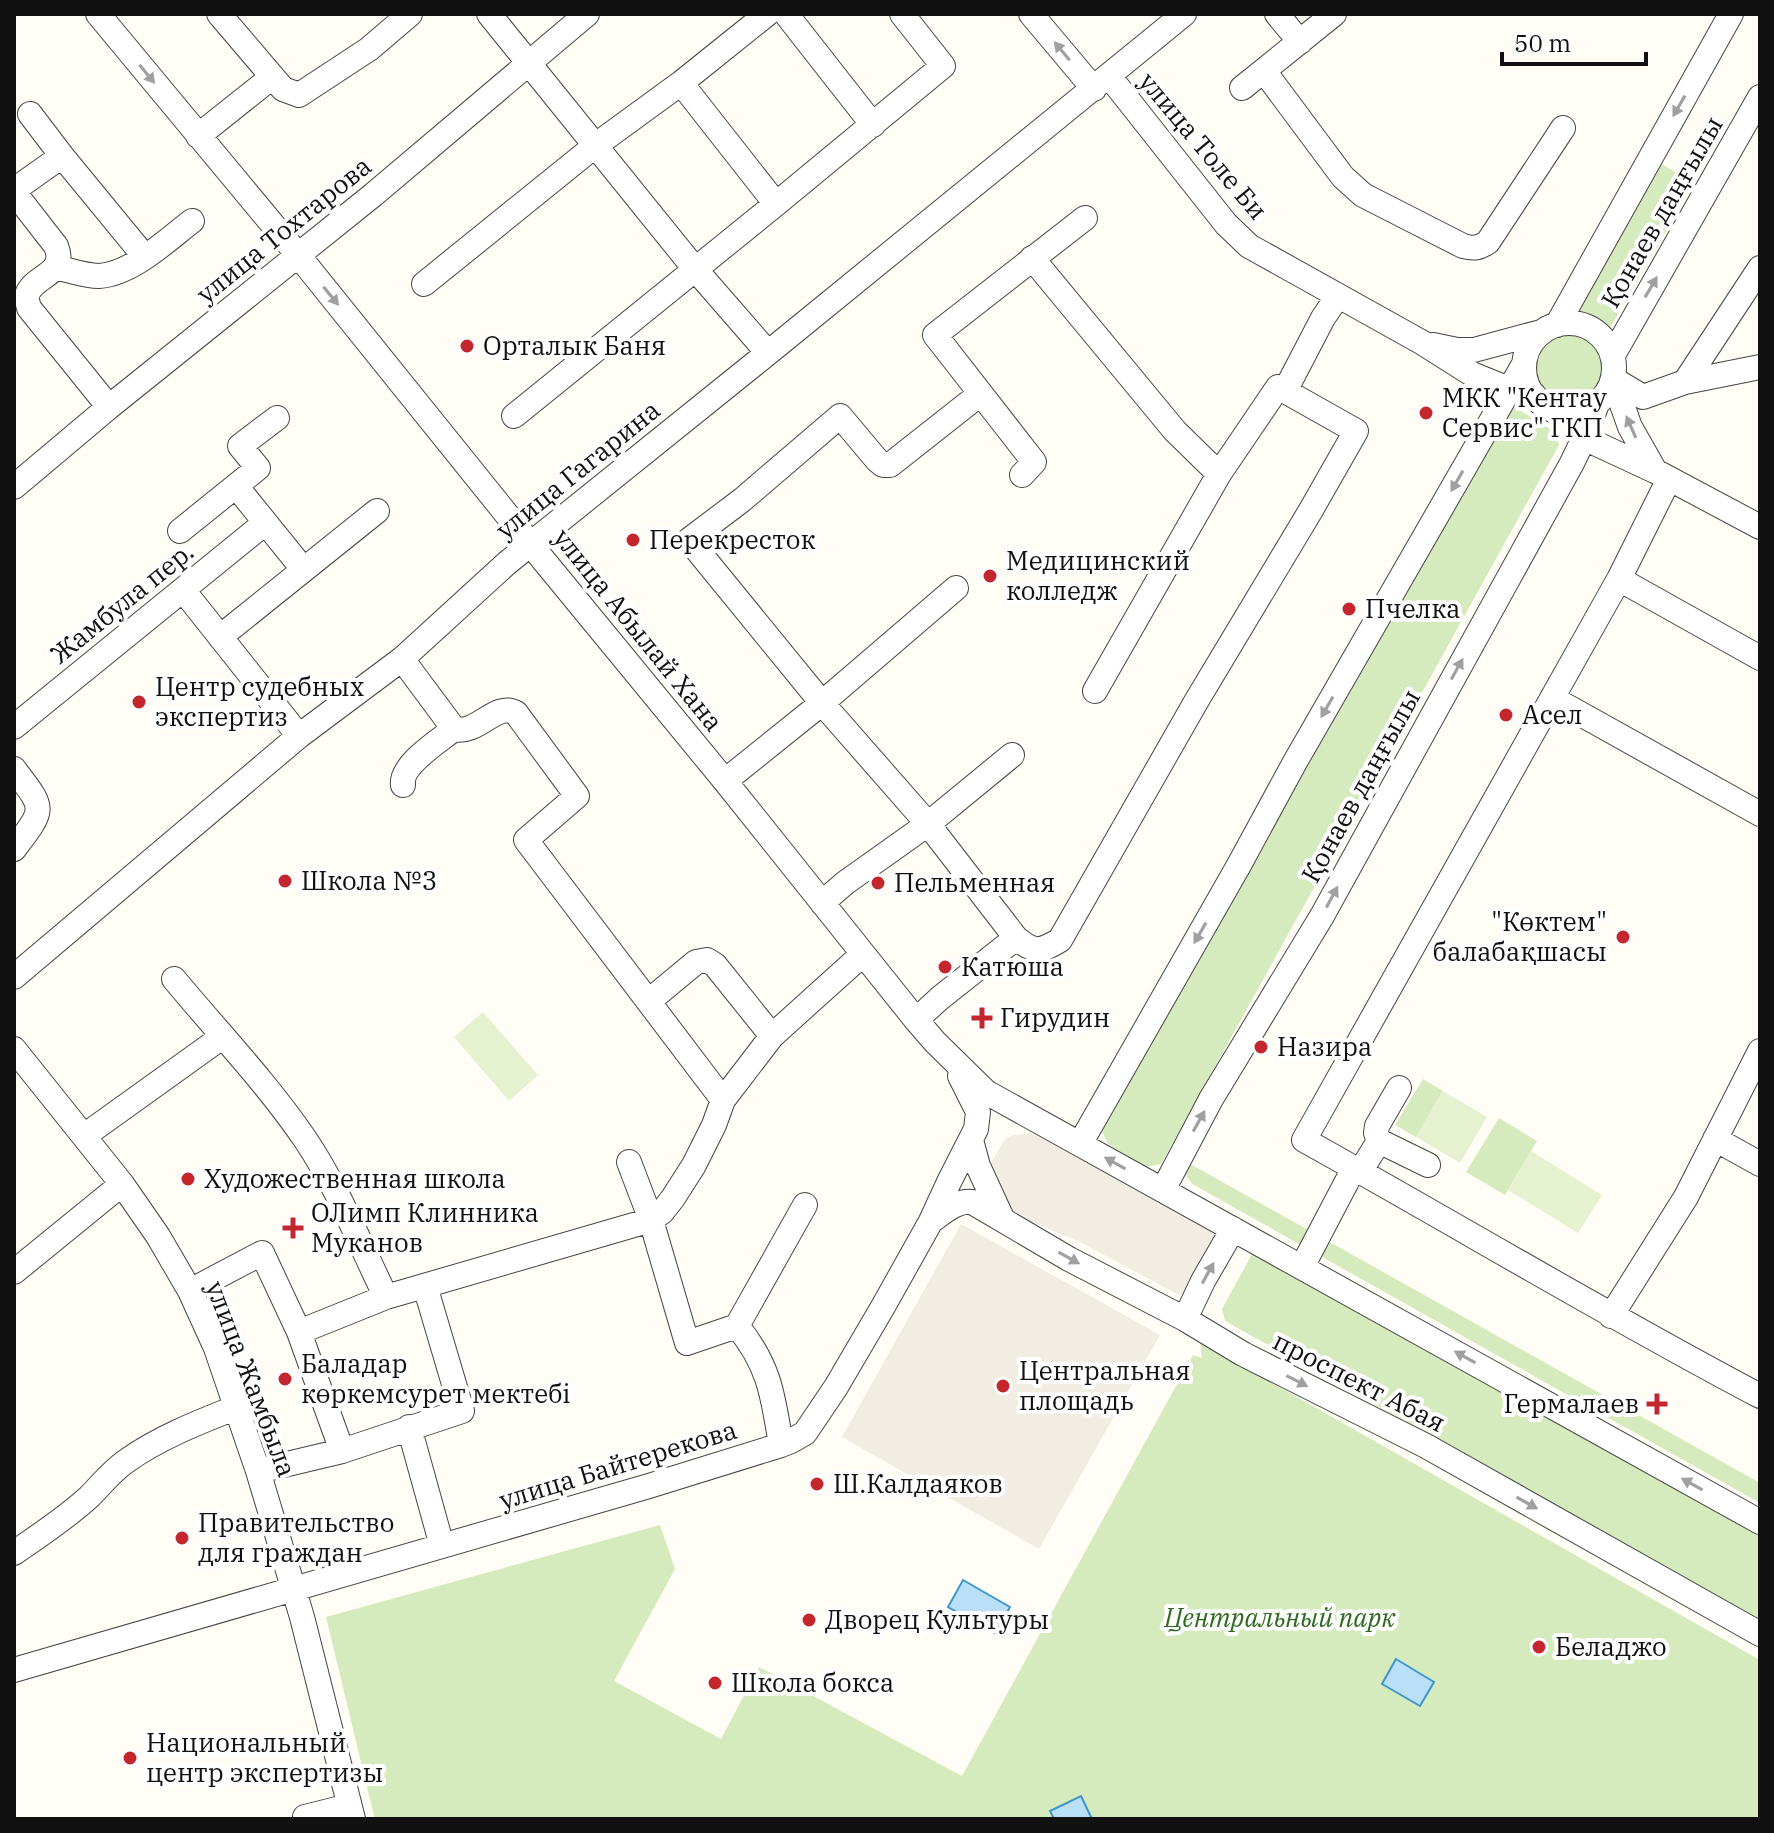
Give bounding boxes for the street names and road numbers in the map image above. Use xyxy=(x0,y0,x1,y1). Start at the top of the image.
street label: улица Толе Би xyxy=(1132,65,1275,226)
street label: Қонаев даңғылы xyxy=(1592,110,1730,313)
street label: улица Тохтарова xyxy=(189,148,378,310)
street label: улица Гагарина xyxy=(488,392,667,546)
street label: улица Абылай Хана xyxy=(546,521,731,738)
street label: Жамбула пер. xyxy=(43,534,200,670)
street label: Қонаев даңғылы xyxy=(1293,683,1427,888)
street label: улица Жамбыла xyxy=(199,1276,305,1481)
street label: проспект Абая xyxy=(1268,1323,1451,1439)
street label: улица Байтерекова xyxy=(495,1412,741,1516)

